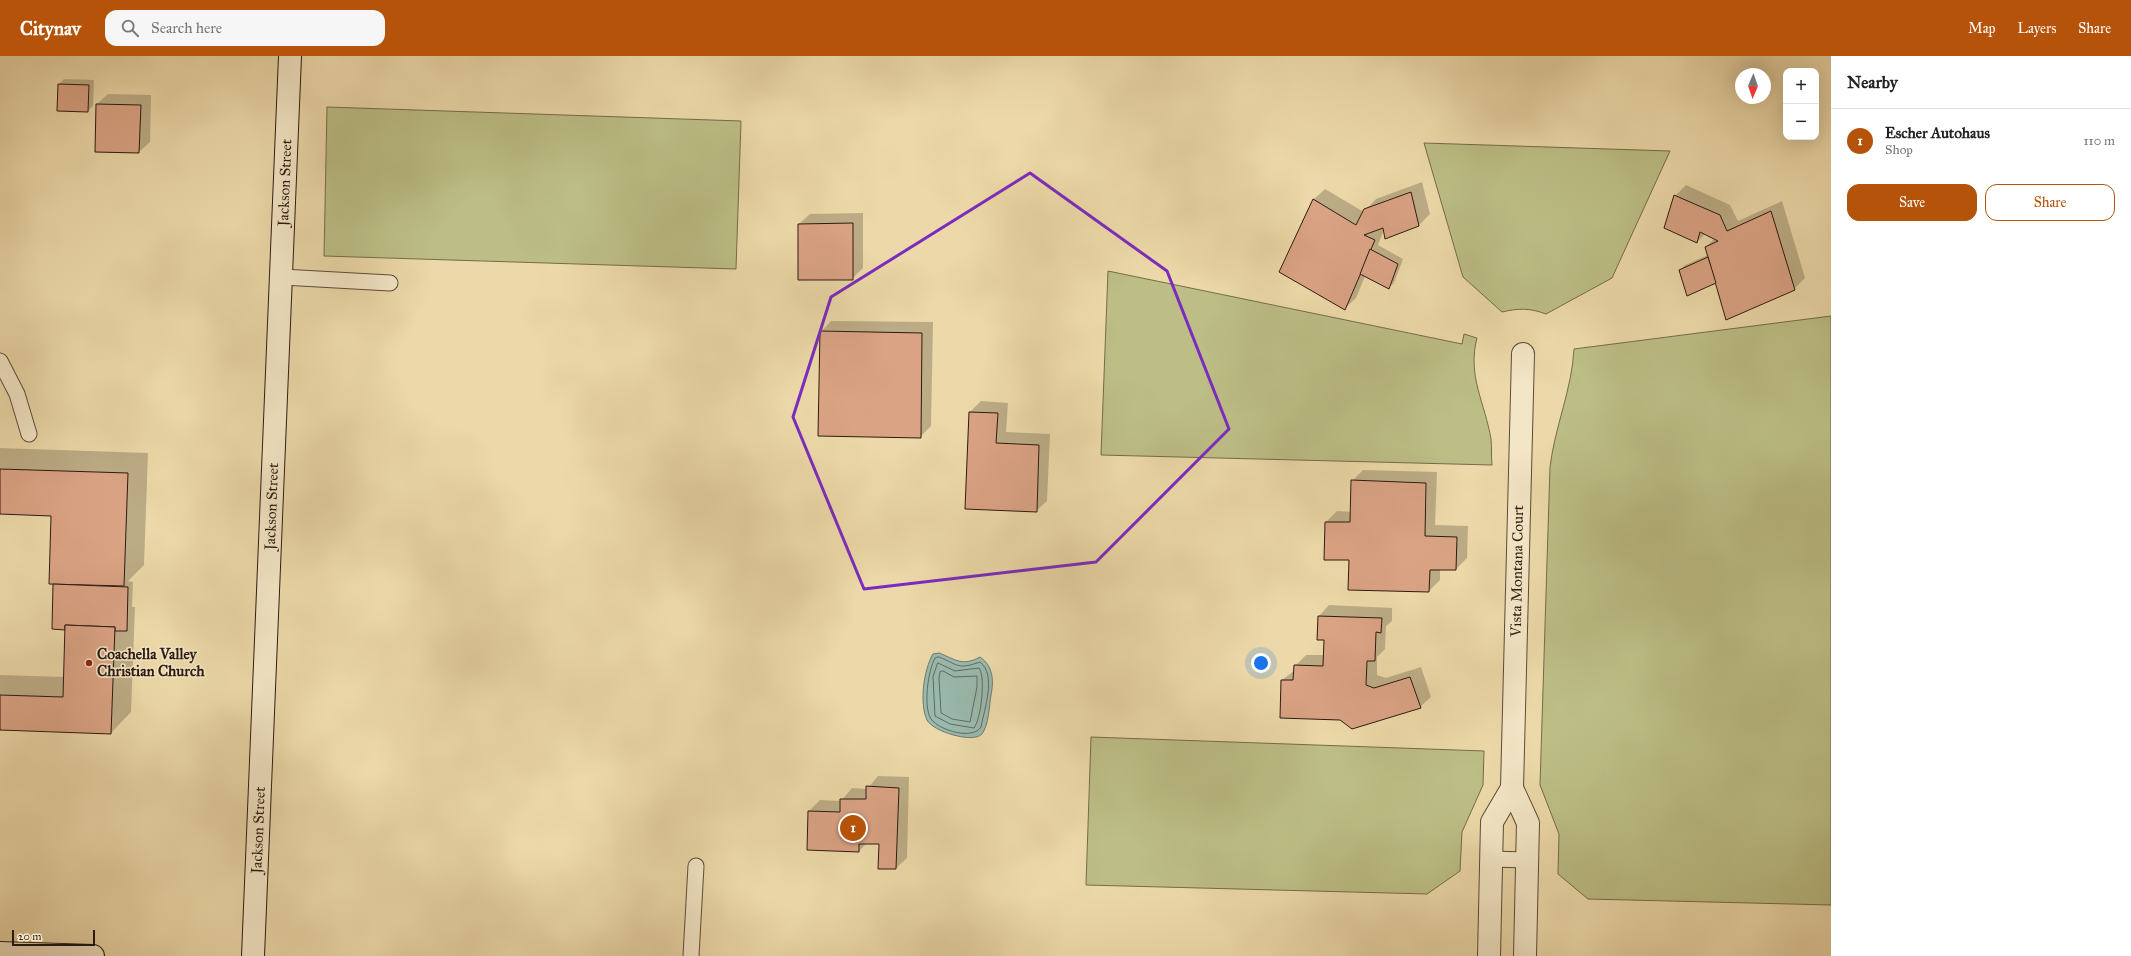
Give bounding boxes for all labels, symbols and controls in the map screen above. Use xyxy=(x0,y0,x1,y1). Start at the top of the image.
search box xyxy=(105,10,385,46)
text: Citynav xyxy=(20,17,81,40)
icon: search xyxy=(119,17,141,39)
text: Search here xyxy=(151,19,222,37)
text: Map xyxy=(1968,20,1996,37)
text: Layers xyxy=(2018,20,2056,37)
text: Share xyxy=(2078,20,2111,37)
north arrow xyxy=(1735,68,1771,104)
map controls xyxy=(1783,68,1819,140)
button: + xyxy=(1783,68,1819,104)
text: Nearby xyxy=(1847,72,1898,93)
button: − xyxy=(1783,104,1819,140)
text: Escher Autohaus xyxy=(1885,124,1990,142)
text: 1 xyxy=(1857,133,1863,149)
text: 110 m xyxy=(2083,133,2115,149)
street label: Jackson Street xyxy=(274,138,296,229)
text: Shop xyxy=(1885,142,1913,158)
button: Save xyxy=(1847,184,1977,221)
button: Share xyxy=(1985,184,2115,221)
street label: Jackson Street xyxy=(261,462,282,552)
street label: Vista Montana Court xyxy=(1507,504,1527,638)
place label: Coachella Valley Christian Church xyxy=(97,645,205,680)
your location xyxy=(1251,653,1271,673)
marker: Coachella Valley Christian Church xyxy=(84,658,94,668)
street label: Jackson Street xyxy=(247,786,269,876)
pin: 1 xyxy=(840,813,866,843)
scale bar xyxy=(12,928,95,947)
text: 20 m xyxy=(18,930,41,943)

